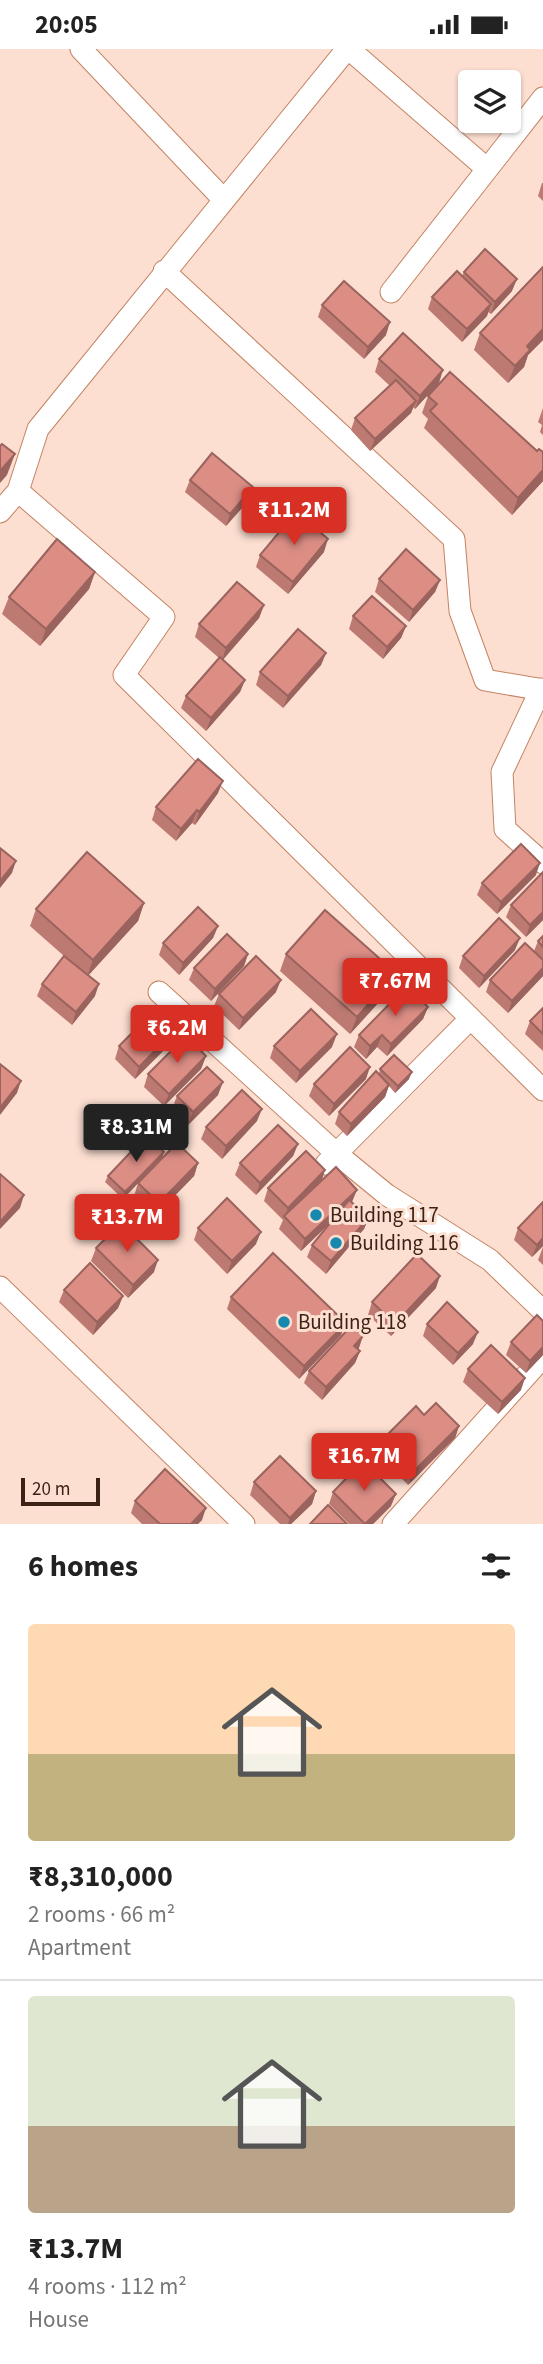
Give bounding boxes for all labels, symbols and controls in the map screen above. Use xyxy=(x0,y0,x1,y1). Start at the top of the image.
text: 20:05 xyxy=(35,6,98,43)
map controls xyxy=(458,70,521,133)
button: layers xyxy=(458,70,521,133)
pin: ₹11.2M xyxy=(237,487,351,547)
text: ₹11.2M xyxy=(257,493,331,526)
pin: ₹7.67M xyxy=(338,958,452,1018)
text: ₹7.67M xyxy=(358,964,432,997)
pin: ₹6.2M xyxy=(128,1005,226,1065)
text: ₹6.2M xyxy=(147,1011,207,1044)
pin: ₹8.31M xyxy=(79,1105,193,1164)
text: ₹8.31M xyxy=(99,1110,173,1143)
pin: ₹13.7M xyxy=(70,1195,184,1254)
text: ₹13.7M xyxy=(90,1200,164,1233)
place label: Building 117 xyxy=(330,1200,439,1230)
marker: Building 117 xyxy=(308,1207,324,1223)
place label: Building 116 xyxy=(350,1228,459,1258)
marker: Building 116 xyxy=(328,1235,344,1251)
place label: Building 118 xyxy=(298,1307,407,1337)
marker: Building 118 xyxy=(276,1314,292,1330)
pin: ₹16.7M xyxy=(307,1433,421,1493)
text: ₹16.7M xyxy=(327,1439,401,1472)
scale bar xyxy=(21,1475,100,1507)
text: 20 m xyxy=(32,1476,70,1503)
text: 6 homes xyxy=(28,1545,138,1588)
icon: filters xyxy=(477,1547,515,1585)
icon: home xyxy=(209,1669,335,1795)
text: ₹8,310,000 xyxy=(28,1855,173,1898)
text: 2 rooms · 66 m² xyxy=(28,1898,175,1931)
text: Apartment xyxy=(28,1931,131,1964)
icon: home xyxy=(209,2041,335,2167)
text: ₹13.7M xyxy=(28,2227,123,2270)
text: 4 rooms · 112 m² xyxy=(28,2270,187,2303)
text: House xyxy=(28,2303,89,2336)

